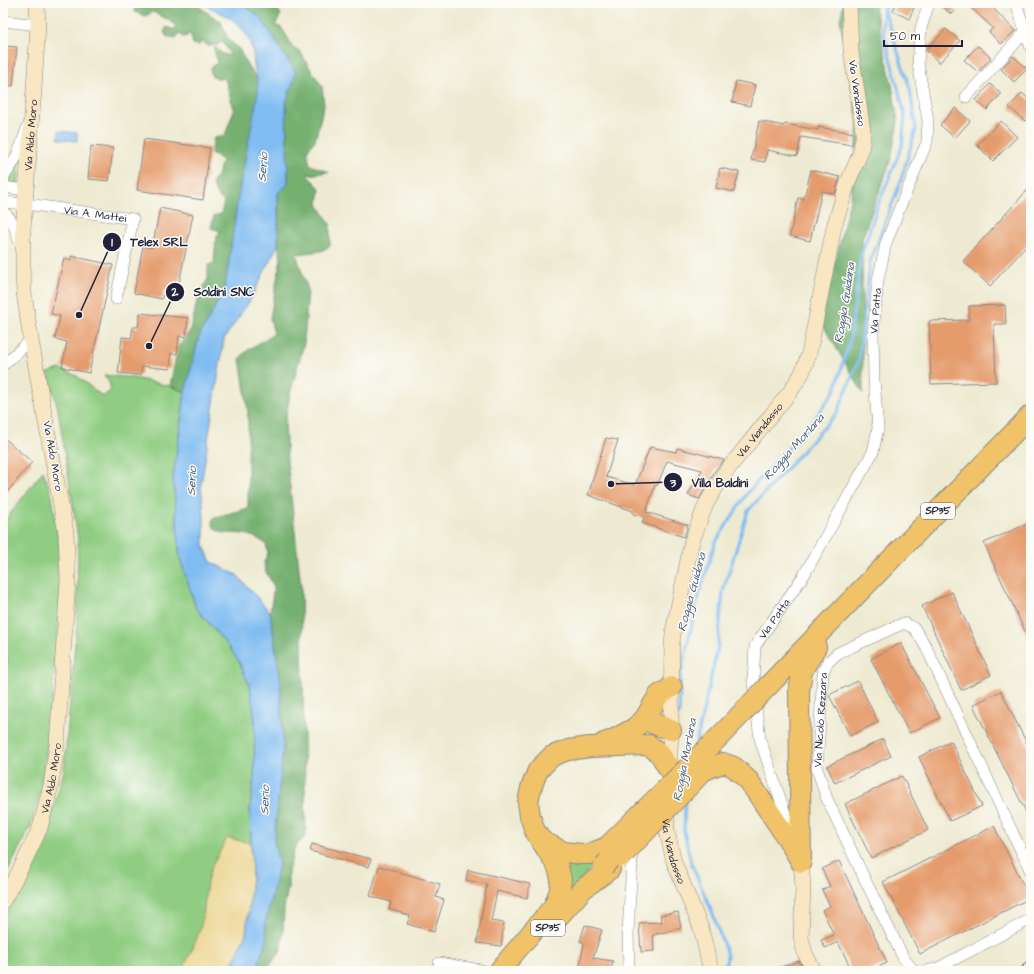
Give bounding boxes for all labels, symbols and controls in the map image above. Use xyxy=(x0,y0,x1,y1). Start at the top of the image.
scale bar xyxy=(884,22,962,48)
text: 50 m xyxy=(890,28,921,45)
street label: Via Viandasso xyxy=(845,59,869,128)
street label: Via Aldo Moro xyxy=(20,98,41,171)
water label: Serio xyxy=(253,151,273,182)
street label: Via A. Mattei xyxy=(63,202,128,226)
callout: Telex SRL xyxy=(102,230,195,254)
text: 1 xyxy=(111,234,113,251)
text: Telex SRL xyxy=(129,234,188,251)
water label: Roggia Guidana xyxy=(830,261,861,344)
callout: Soldini SNC xyxy=(165,280,262,304)
text: 2 xyxy=(171,284,179,301)
text: Soldini SNC xyxy=(193,284,255,301)
street label: Via Patta xyxy=(865,287,885,334)
street label: Via Viandasso xyxy=(733,399,787,461)
water label: Roggia Morlana xyxy=(760,410,830,484)
street label: Via Aldo Moro xyxy=(39,420,67,493)
water label: Serio xyxy=(183,465,201,496)
callout: Villa Baldini xyxy=(663,470,756,494)
text: 3 xyxy=(669,475,677,492)
text: Villa Baldini xyxy=(691,475,748,492)
road number: SP35 xyxy=(921,503,955,519)
water label: Roggia Guidana xyxy=(673,550,712,634)
street label: Via Patta xyxy=(755,595,793,642)
street label: Via Nicolò Rezzara xyxy=(810,672,831,768)
water label: Roggia Morlana xyxy=(669,716,702,803)
street label: Via Aldo Moro xyxy=(37,741,65,815)
water label: Serio xyxy=(256,784,274,815)
street label: Via Viandasso xyxy=(659,818,690,887)
road number: SP35 xyxy=(531,920,565,936)

